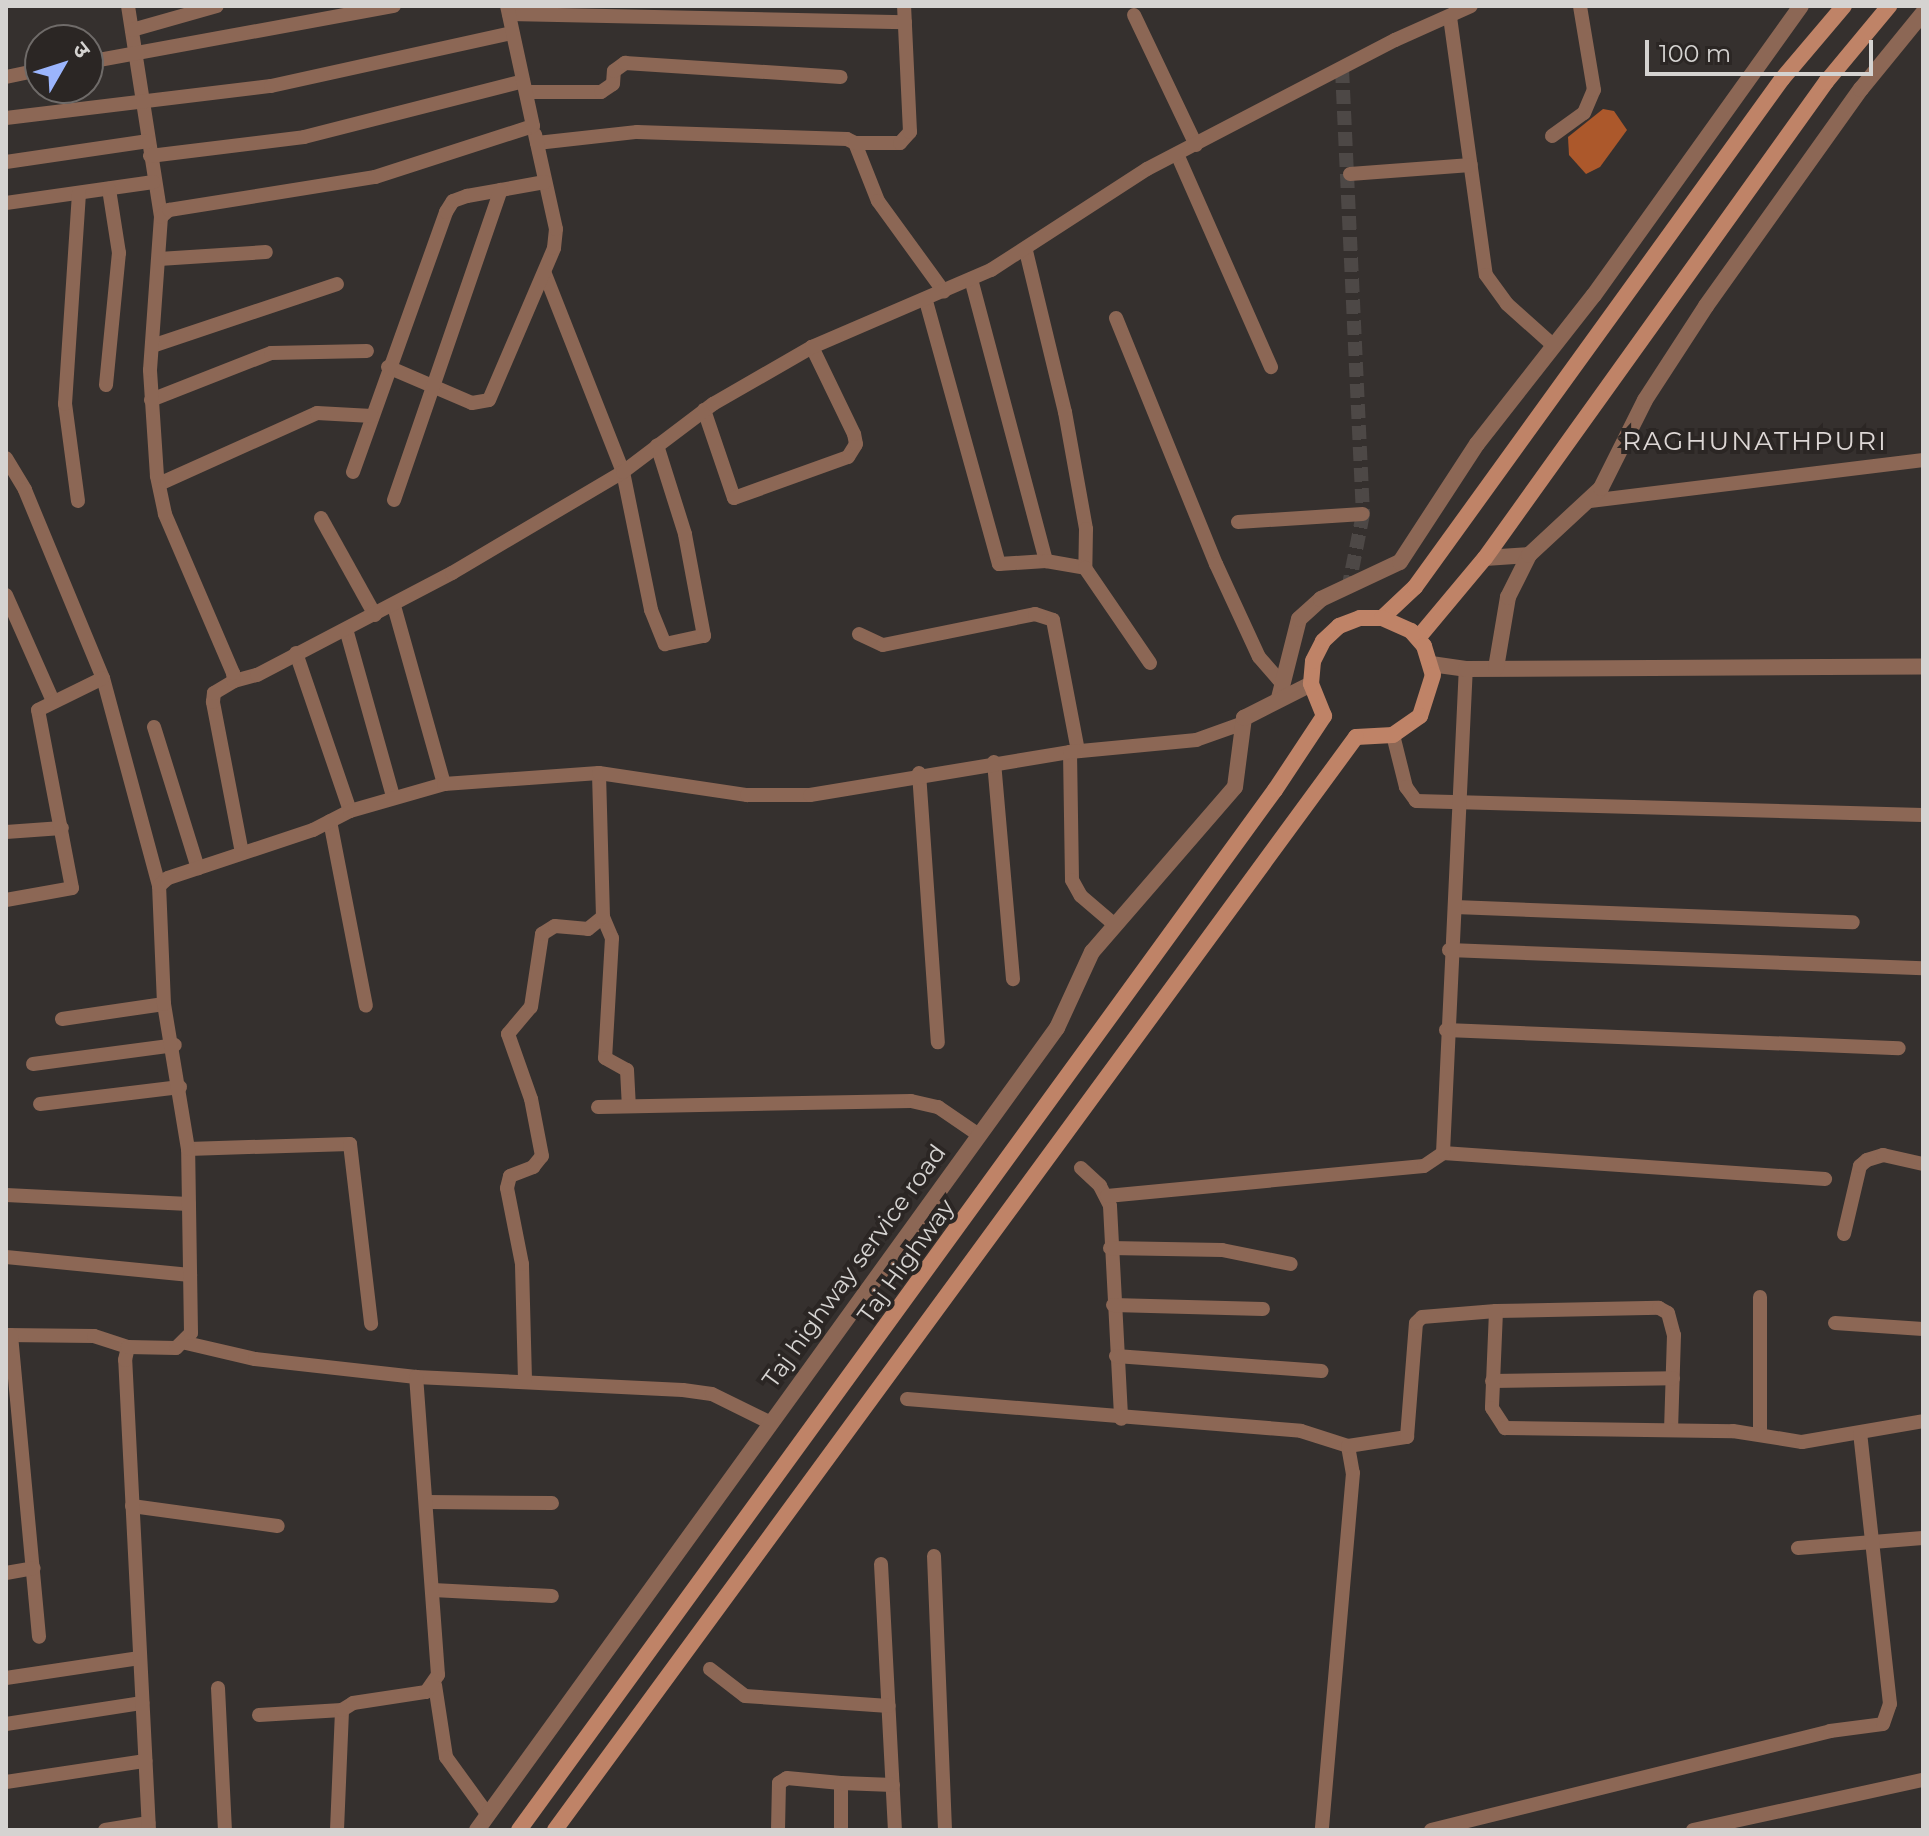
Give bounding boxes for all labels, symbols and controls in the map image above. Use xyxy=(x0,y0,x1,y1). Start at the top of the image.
north arrow xyxy=(24,24,104,104)
scale bar xyxy=(1649,24,1877,74)
text: उ xyxy=(67,36,96,63)
text: 100 m xyxy=(1659,39,1731,68)
district label: RAGHUNATHPURI xyxy=(1622,426,1888,458)
street label: Taj highway service road xyxy=(756,1139,952,1393)
street label: Taj Highway xyxy=(851,1194,961,1328)

